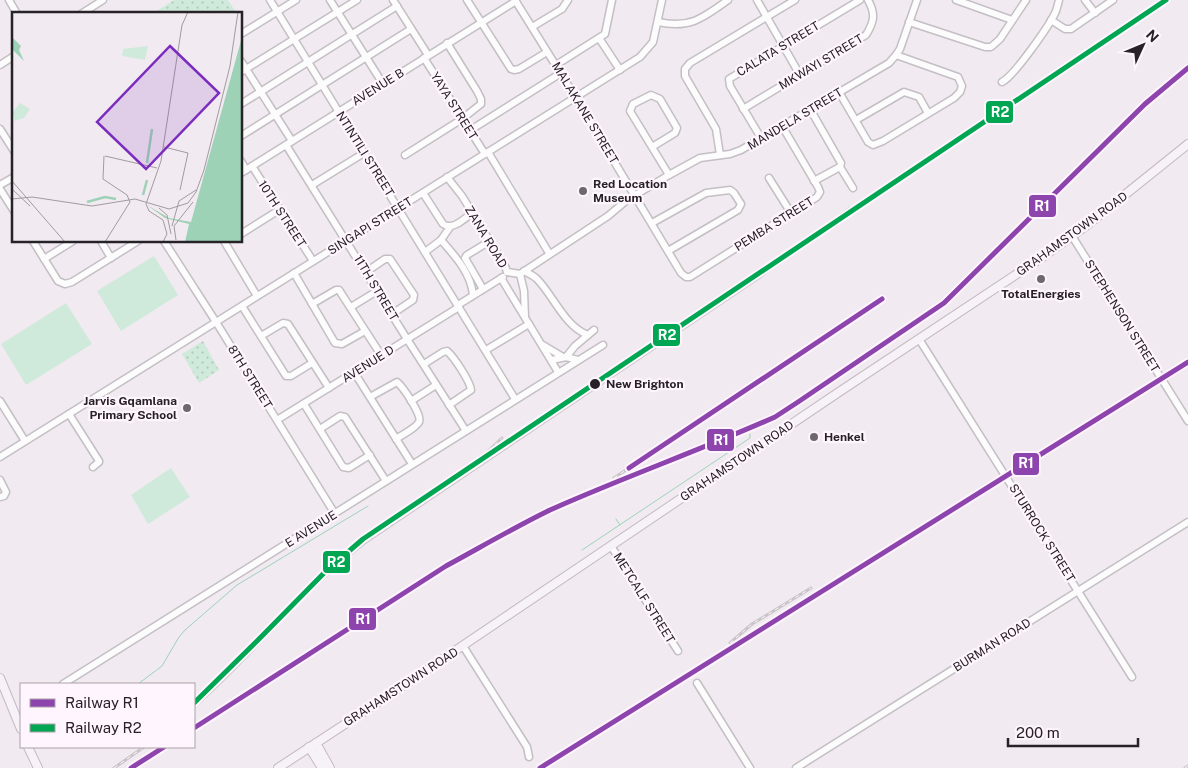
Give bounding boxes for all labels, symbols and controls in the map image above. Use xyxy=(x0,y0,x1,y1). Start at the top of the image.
inset map xyxy=(12,12,242,242)
street label: CALATA STREET xyxy=(734,19,822,79)
north arrow xyxy=(1118,20,1168,70)
text: N xyxy=(1143,26,1162,45)
street label: MKWAYI STREET xyxy=(776,31,866,93)
street label: MALAKANE STREET xyxy=(549,59,621,167)
street label: AVENUE B xyxy=(349,66,407,108)
street label: YAYA STREET xyxy=(428,70,480,142)
street label: MANDELA STREET xyxy=(745,85,845,153)
line badge: R2 xyxy=(985,100,1014,124)
text: R2 xyxy=(991,104,1009,120)
street label: NTINTILI STREET xyxy=(333,109,397,199)
place label: Red Location Museum xyxy=(593,177,667,205)
street label: 10TH STREET xyxy=(255,178,309,250)
marker: Red Location Museum xyxy=(577,185,589,197)
street label: GRAHAMSTOWN ROAD xyxy=(1014,189,1130,279)
street label: SINGAPI STREET xyxy=(325,194,415,258)
street label: PEMBA STREET xyxy=(732,194,816,254)
line badge: R1 xyxy=(1028,194,1057,218)
text: R1 xyxy=(1034,198,1050,214)
street label: ZANA ROAD xyxy=(462,203,510,271)
street label: 11TH STREET xyxy=(351,253,401,323)
street label: STEPHENSON STREET xyxy=(1082,257,1162,375)
marker: TotalEnergies xyxy=(1035,273,1047,285)
place label: TotalEnergies xyxy=(1001,287,1081,301)
line badge: R2 xyxy=(652,323,681,347)
text: R2 xyxy=(658,327,676,343)
street label: AVENUE D xyxy=(339,342,397,386)
street label: 8TH STREET xyxy=(225,343,275,411)
marker: New Brighton xyxy=(588,377,602,391)
place label: New Brighton xyxy=(606,377,684,391)
place label: Jarvis Gqamlana Primary School xyxy=(83,394,177,422)
marker: Jarvis Gqamlana Primary School xyxy=(181,402,193,414)
street label: GRAHAMSTOWN ROAD xyxy=(678,418,796,504)
line badge: R1 xyxy=(706,428,735,452)
place label: Henkel xyxy=(824,430,865,444)
marker: Henkel xyxy=(808,431,820,443)
text: R1 xyxy=(713,432,729,448)
line badge: R1 xyxy=(1012,452,1040,476)
text: R1 xyxy=(1018,455,1034,471)
street label: STURROCK STREET xyxy=(1006,481,1078,585)
street label: E AVENUE xyxy=(283,508,339,550)
line badge: R2 xyxy=(322,550,351,574)
street label: METCALF STREET xyxy=(610,550,678,646)
text: R2 xyxy=(327,554,345,570)
line badge: R1 xyxy=(348,607,377,631)
text: R1 xyxy=(355,611,371,627)
street label: BURMAN ROAD xyxy=(951,616,1033,674)
street label: GRAHAMSTOWN ROAD xyxy=(341,645,461,729)
legend xyxy=(20,683,195,748)
text: Railway R1 xyxy=(65,694,139,711)
scale bar xyxy=(1008,716,1138,748)
text: Railway R2 xyxy=(65,719,142,736)
text: 200 m xyxy=(1016,724,1060,741)

